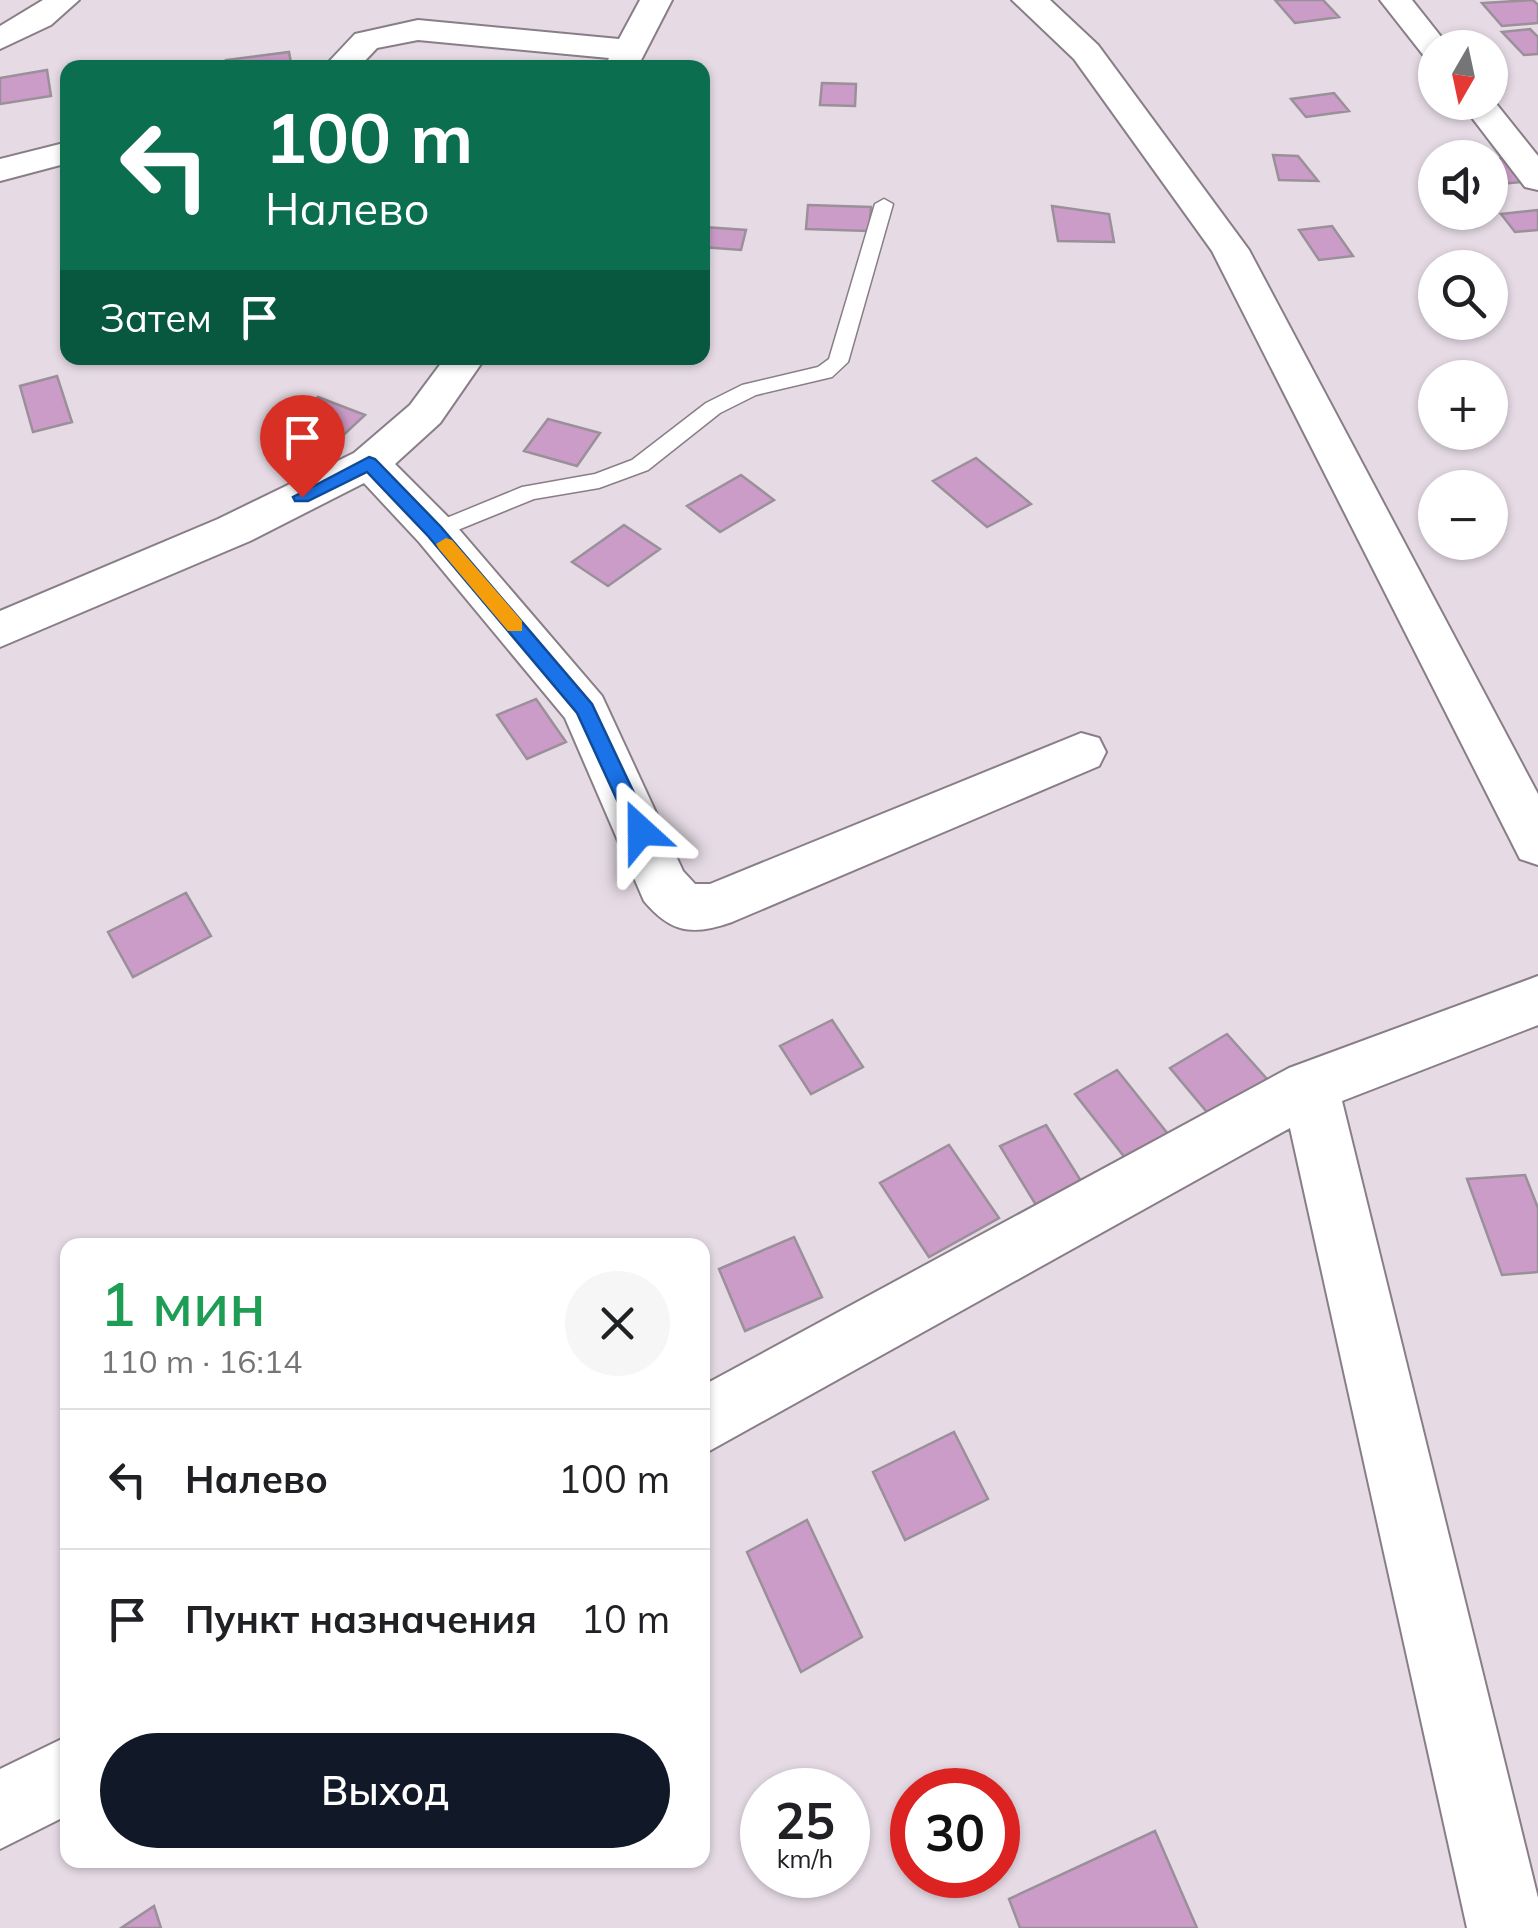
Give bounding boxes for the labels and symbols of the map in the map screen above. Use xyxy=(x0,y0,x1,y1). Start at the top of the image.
north arrow xyxy=(1418,30,1508,120)
pin xyxy=(260,395,345,498)
position arrow xyxy=(589,779,693,883)
speed limit sign: 30 xyxy=(890,1768,1020,1898)

